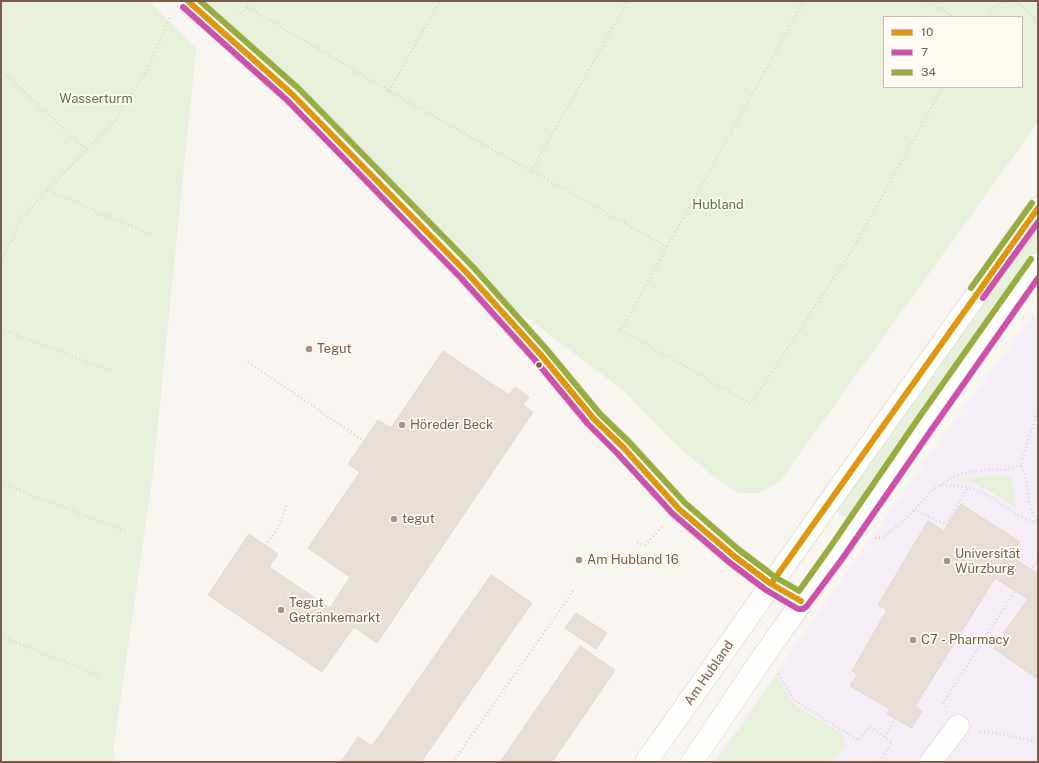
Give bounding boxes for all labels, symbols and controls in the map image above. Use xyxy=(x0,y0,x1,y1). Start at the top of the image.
legend xyxy=(883,16,1023,88)
text: 10 xyxy=(921,25,933,39)
text: 7 xyxy=(921,45,928,59)
text: 34 xyxy=(921,65,936,79)
park label: Wasserturm xyxy=(59,91,133,107)
park label: Hubland xyxy=(692,197,744,213)
place label: Tegut xyxy=(317,341,352,357)
marker: Tegut xyxy=(304,344,314,354)
unlabelled marker xyxy=(534,360,544,370)
place label: Höreder Beck xyxy=(410,417,493,433)
marker: Höreder Beck xyxy=(397,420,407,430)
place label: tegut xyxy=(402,511,435,527)
marker: tegut xyxy=(389,514,399,524)
place label: Universität Würzburg xyxy=(955,546,1020,577)
place label: Am Hubland 16 xyxy=(587,552,679,568)
marker: Am Hubland 16 xyxy=(574,555,584,565)
marker: Universität Würzburg xyxy=(942,556,952,566)
place label: Tegut Getränkemarkt xyxy=(289,595,380,626)
marker: Tegut Getränkemarkt xyxy=(276,605,286,615)
place label: C7 - Pharmacy xyxy=(921,632,1009,648)
marker: C7 - Pharmacy xyxy=(908,635,918,645)
street label: Am Hubland xyxy=(681,638,737,708)

